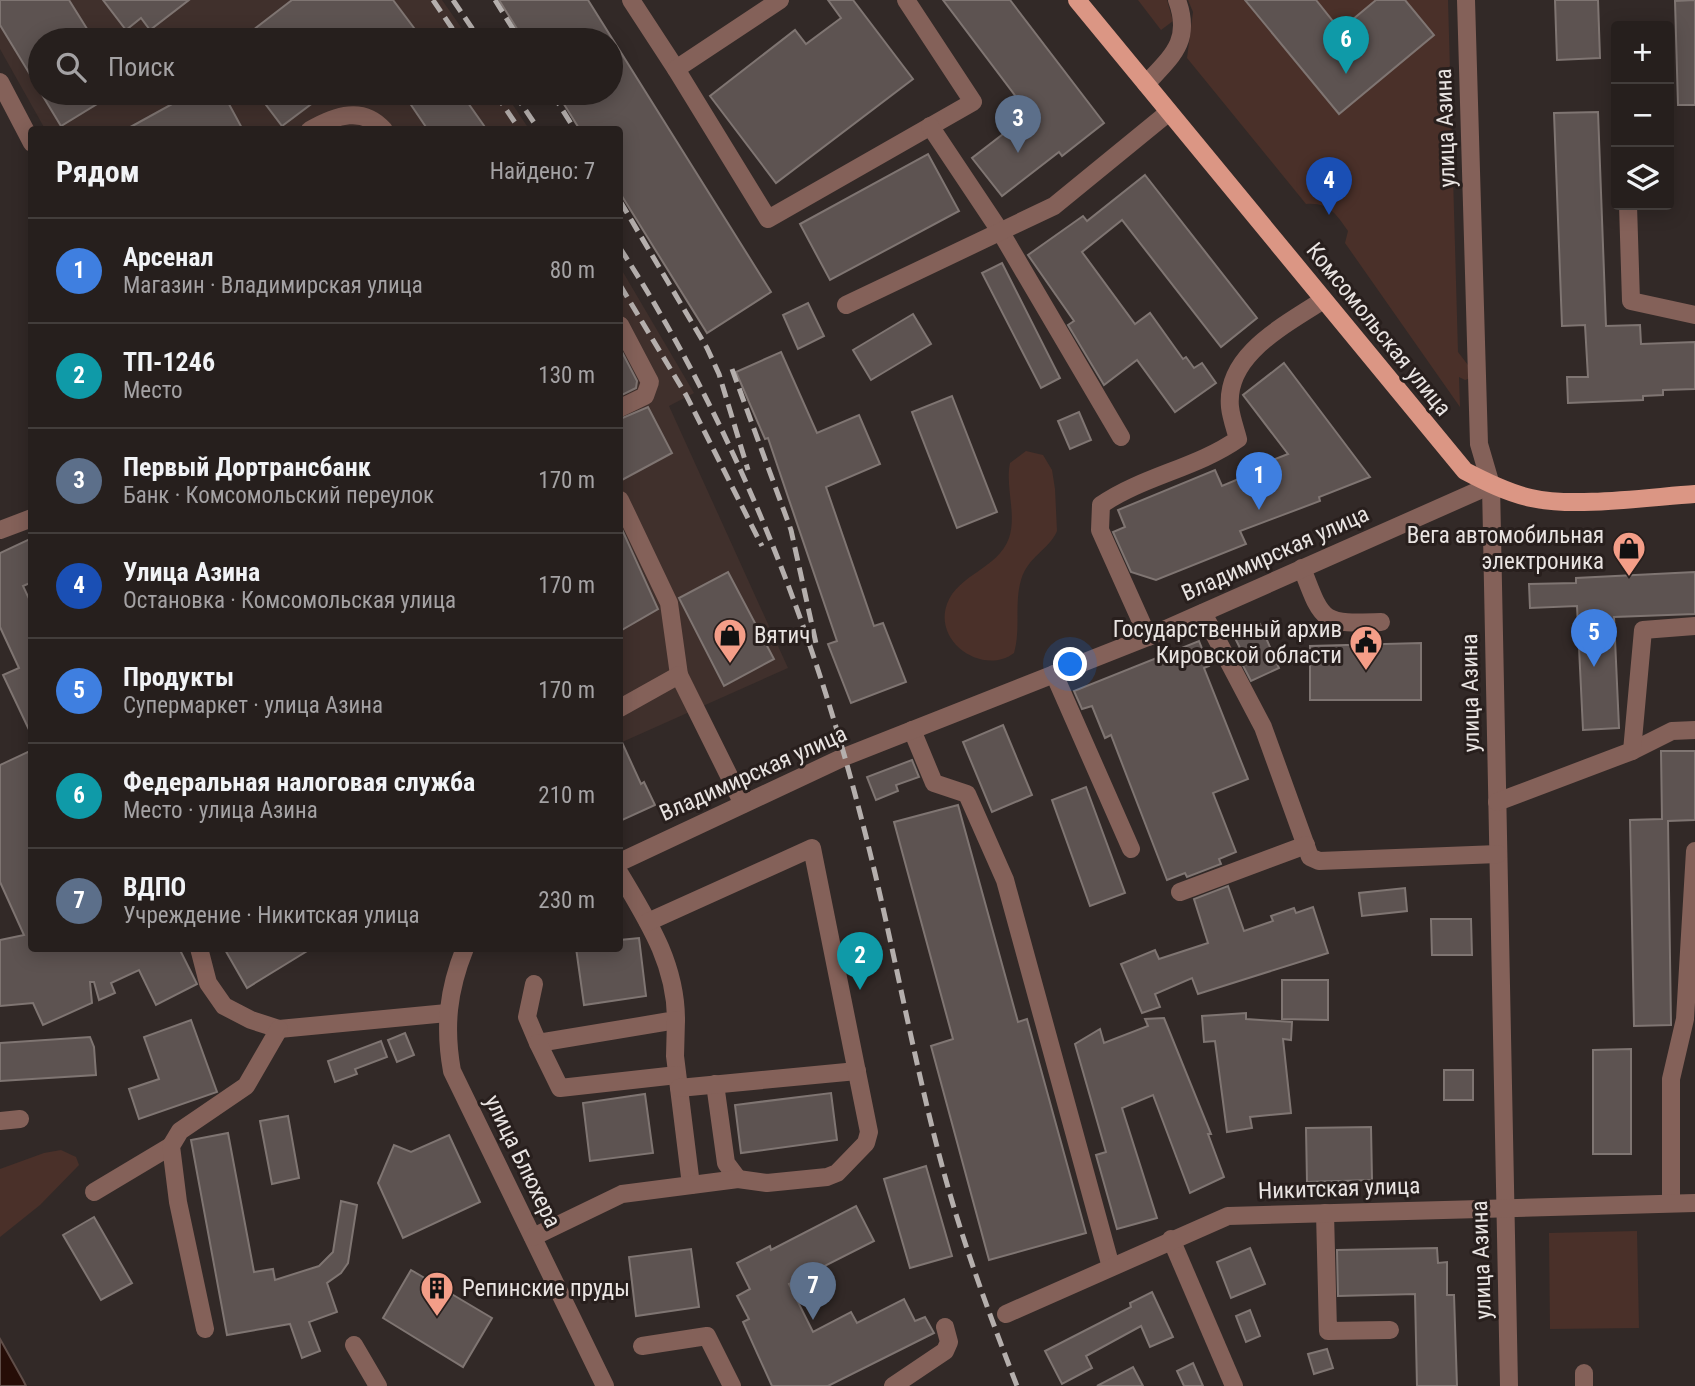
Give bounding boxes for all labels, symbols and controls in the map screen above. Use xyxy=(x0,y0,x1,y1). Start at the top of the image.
pin: 6 xyxy=(1323,16,1369,74)
map controls xyxy=(1611,21,1674,210)
button: + xyxy=(1611,21,1674,84)
search box xyxy=(28,28,623,105)
icon: search xyxy=(52,48,90,86)
text: Поиск xyxy=(108,52,175,82)
street label: улица Азина xyxy=(1430,68,1461,188)
button: − xyxy=(1611,84,1674,147)
pin: 3 xyxy=(995,95,1041,153)
button: layers xyxy=(1611,147,1674,210)
text: Рядом xyxy=(56,154,140,189)
pin: 4 xyxy=(1306,157,1352,215)
text: Найдено: 7 xyxy=(490,158,595,185)
street label: Комсомольская улица xyxy=(1301,237,1457,421)
text: Арсенал xyxy=(123,242,213,272)
text: 1 xyxy=(73,257,85,284)
text: 80 m xyxy=(550,257,595,284)
text: Магазин · Владимирская улица xyxy=(123,272,423,299)
text: ТП-1246 xyxy=(123,347,215,377)
text: 2 xyxy=(73,362,85,389)
text: 130 m xyxy=(538,362,595,389)
text: Место xyxy=(123,377,183,404)
text: Первый Дортрансбанк xyxy=(123,452,371,482)
pin: 1 xyxy=(1236,452,1282,510)
text: 3 xyxy=(73,467,85,494)
text: 170 m xyxy=(538,467,595,494)
text: Банк · Комсомольский переулок xyxy=(123,482,434,509)
street label: Владимирская улица xyxy=(1177,500,1373,607)
place label: Вега автомобильная электроника xyxy=(1407,522,1604,575)
shop icon: Вега автомобильная электроника xyxy=(1610,529,1648,578)
text: Улица Азина xyxy=(123,557,260,587)
text: 4 xyxy=(73,572,85,599)
text: 170 m xyxy=(538,572,595,599)
text: Остановка · Комсомольская улица xyxy=(123,587,456,614)
pin: 5 xyxy=(1571,609,1617,667)
shop icon: Вятич xyxy=(711,616,749,665)
place label: Государственный архив Кировской области xyxy=(1113,616,1342,669)
place label: Вятич xyxy=(754,622,810,649)
public building icon: Государственный архив Кировской области xyxy=(1347,623,1385,672)
street label: улица Азина xyxy=(1456,633,1485,753)
your location xyxy=(1053,647,1087,681)
text: Продукты xyxy=(123,662,234,692)
text: 5 xyxy=(73,677,85,704)
text: 170 m xyxy=(538,677,595,704)
text: Супермаркет · улица Азина xyxy=(123,692,383,719)
street label: Владимирская улица xyxy=(655,720,851,827)
text: Федеральная налоговая служба xyxy=(123,767,475,797)
text: 6 xyxy=(73,782,85,809)
text: 210 m xyxy=(538,782,595,809)
text: Место · улица Азина xyxy=(123,797,318,824)
text: ВДПО xyxy=(123,872,186,902)
text: 7 xyxy=(73,887,85,914)
text: 230 m xyxy=(538,887,595,914)
text: Учреждение · Никитская улица xyxy=(123,902,420,929)
pin: 2 xyxy=(837,932,883,990)
street label: улица Блюхера xyxy=(479,1090,566,1232)
street label: Никитская улица xyxy=(1257,1172,1421,1205)
street label: улица Азина xyxy=(1466,1200,1497,1320)
pin: 7 xyxy=(790,1262,836,1320)
building icon: Репинские пруды xyxy=(418,1269,456,1318)
place label: Репинские пруды xyxy=(462,1275,630,1302)

